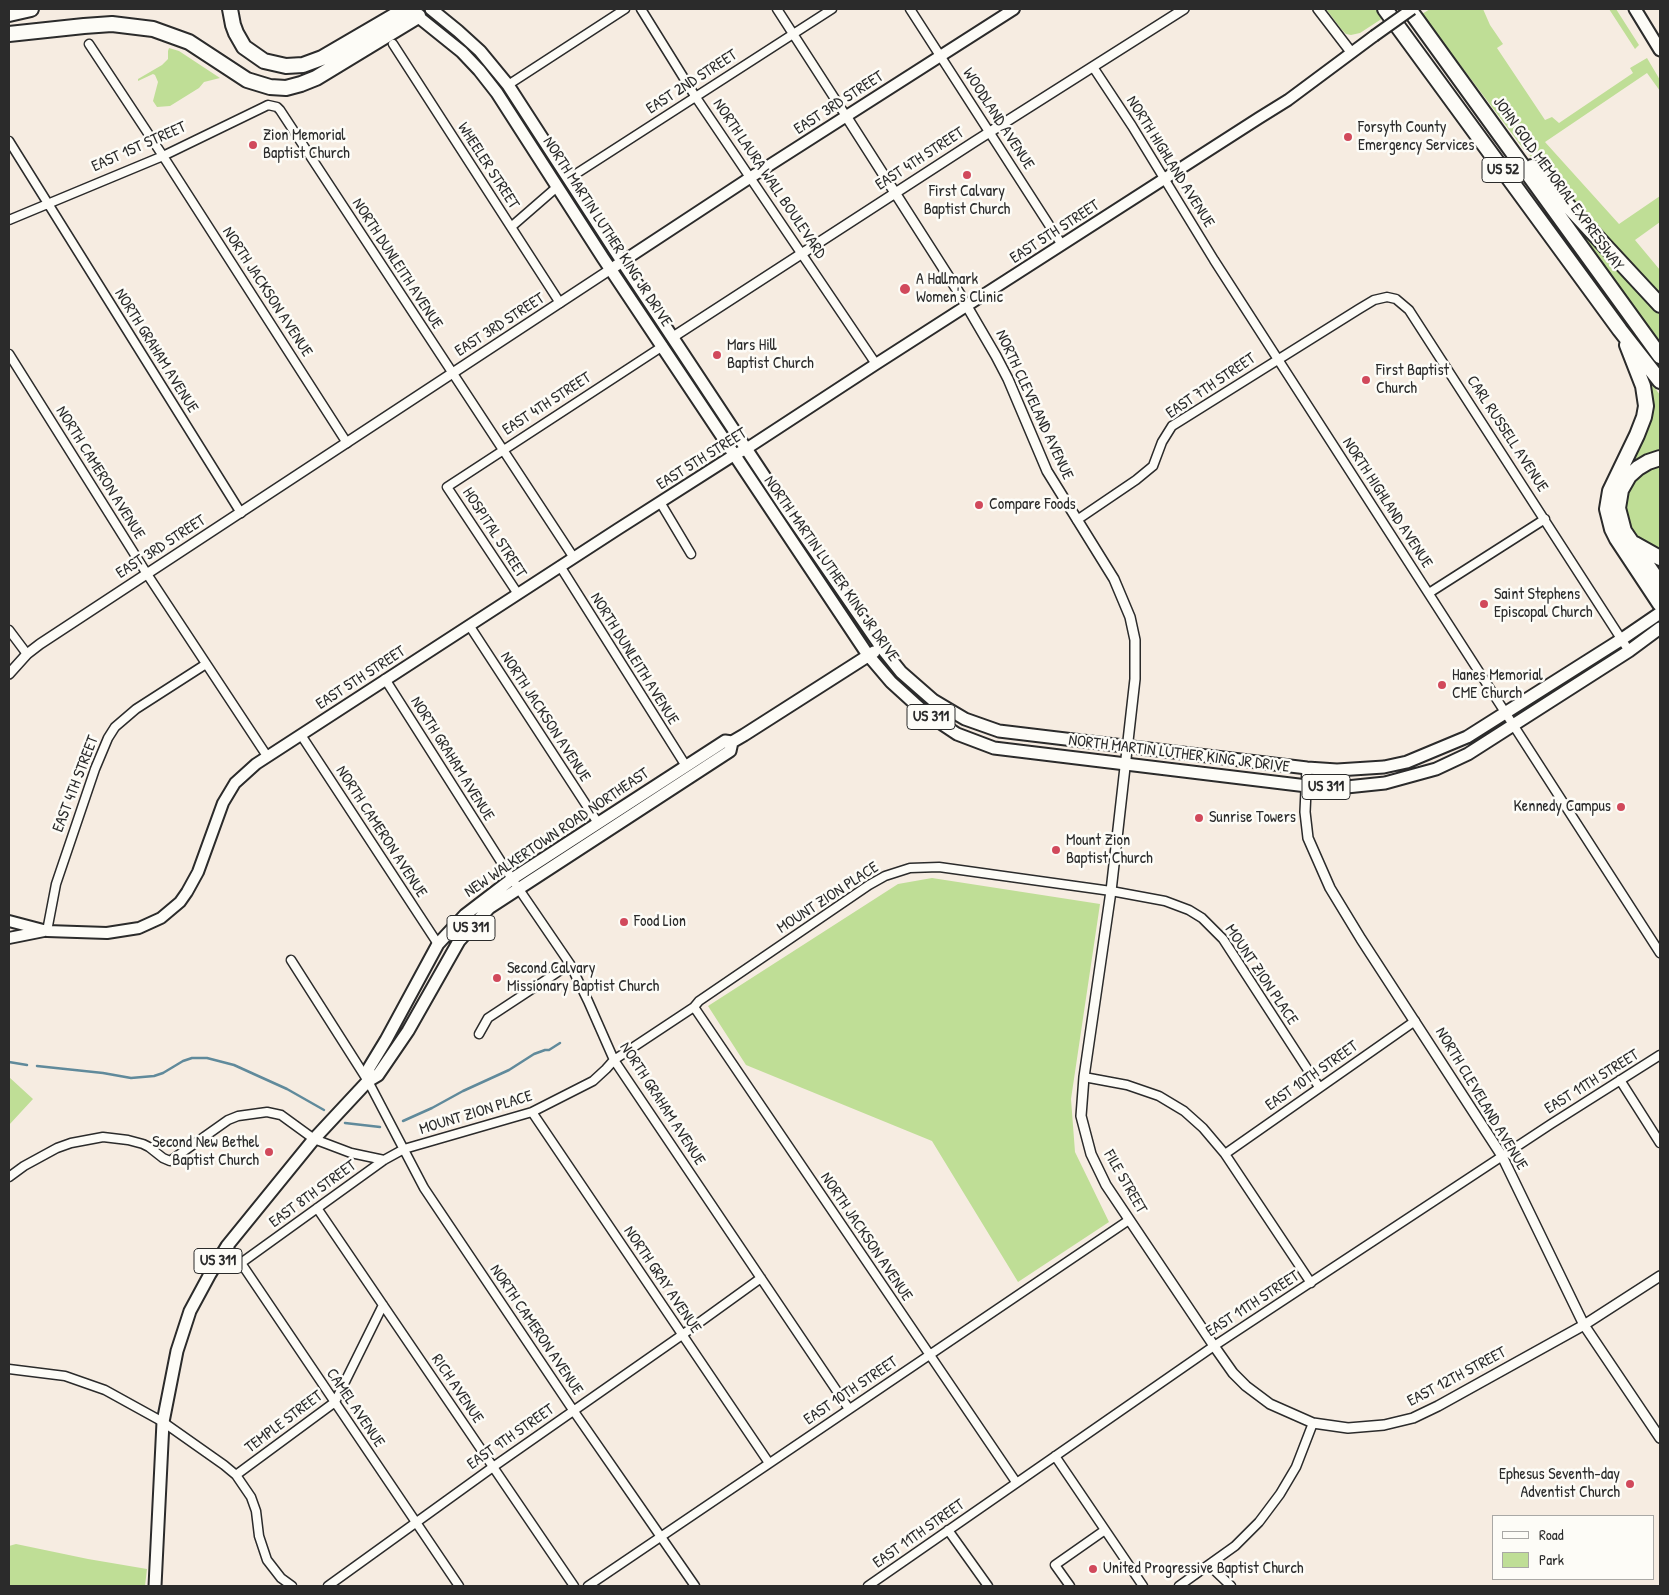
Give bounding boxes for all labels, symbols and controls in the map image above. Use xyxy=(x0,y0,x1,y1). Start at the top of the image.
street label: EAST 2ND STREET xyxy=(643,46,741,118)
street label: WOODLAND AVENUE xyxy=(958,65,1038,173)
street label: EAST 3RD STREET xyxy=(791,67,887,139)
street label: NORTH HIGHLAND AVENUE xyxy=(1122,93,1218,231)
street label: JOHN GOLD MEMORIAL EXPRESSWAY xyxy=(1489,93,1627,275)
street label: NORTH LAURA WALL BOULEVARD xyxy=(708,96,830,262)
street label: EAST 1ST STREET xyxy=(89,118,189,176)
place label: Forsyth County Emergency Services xyxy=(1358,118,1474,156)
street label: WHEELER STREET xyxy=(453,119,523,213)
street label: EAST 4TH STREET xyxy=(872,123,968,195)
place label: Zion Memorial Baptist Church xyxy=(263,126,350,164)
marker: Forsyth County Emergency Services xyxy=(1342,131,1354,143)
street label: NORTH MARTIN LUTHER KING JR DRIVE xyxy=(538,133,676,331)
marker: Zion Memorial Baptist Church xyxy=(247,139,259,151)
road number: US 52 xyxy=(1482,158,1524,182)
marker: First Calvary Baptist Church xyxy=(961,169,973,181)
place label: First Calvary Baptist Church xyxy=(924,182,1010,220)
street label: NORTH DUNLEITH AVENUE xyxy=(348,195,446,333)
street label: EAST 5TH STREET xyxy=(1007,196,1103,268)
street label: NORTH JACKSON AVENUE xyxy=(218,224,316,360)
place label: A Hallmark Women's Clinic xyxy=(916,270,1003,308)
marker: A Hallmark Women's Clinic xyxy=(898,282,912,296)
street label: NORTH GRAHAM AVENUE xyxy=(110,285,202,417)
street label: EAST 3RD STREET xyxy=(452,289,548,361)
street label: NORTH CLEVELAND AVENUE xyxy=(991,327,1077,483)
place label: Mars Hill Baptist Church xyxy=(727,336,814,374)
marker: Mars Hill Baptist Church xyxy=(711,349,723,361)
street label: EAST 7TH STREET xyxy=(1163,349,1259,423)
place label: First Baptist Church xyxy=(1376,361,1449,399)
street label: EAST 4TH STREET xyxy=(499,368,595,440)
street label: CARL RUSSELL AVENUE xyxy=(1462,372,1552,496)
marker: First Baptist Church xyxy=(1360,374,1372,386)
street label: NORTH CAMERON AVENUE xyxy=(51,403,149,543)
street label: EAST 5TH STREET xyxy=(653,424,751,494)
street label: NORTH HIGHLAND AVENUE xyxy=(1338,434,1436,572)
street label: NORTH MARTIN LUTHER KING JR DRIVE xyxy=(759,472,903,666)
street label: HOSPITAL STREET xyxy=(458,484,530,582)
place label: Compare Foods xyxy=(989,495,1076,515)
marker: Compare Foods xyxy=(973,499,985,511)
street label: EAST 3RD STREET xyxy=(113,511,209,583)
place label: Saint Stephens Episcopal Church xyxy=(1494,585,1592,623)
street label: NORTH DUNLEITH AVENUE xyxy=(586,589,682,729)
marker: Saint Stephens Episcopal Church xyxy=(1478,598,1490,610)
street label: EAST 5TH STREET xyxy=(313,642,409,714)
street label: NORTH JACKSON AVENUE xyxy=(496,649,594,785)
place label: Hanes Memorial CME Church xyxy=(1452,666,1543,704)
marker: Hanes Memorial CME Church xyxy=(1436,679,1448,691)
street label: NORTH GRAHAM AVENUE xyxy=(406,693,498,825)
road number: US 311 xyxy=(907,704,955,730)
street label: NORTH MARTIN LUTHER KING JR DRIVE xyxy=(1067,731,1291,777)
street label: EAST 4TH STREET xyxy=(49,733,103,835)
street label: NORTH CAMERON AVENUE xyxy=(331,763,431,901)
street label: NEW WALKERTOWN ROAD NORTHEAST xyxy=(461,764,653,902)
road number: US 311 xyxy=(1302,774,1350,800)
place label: Kennedy Campus xyxy=(1513,797,1611,817)
marker: Kennedy Campus xyxy=(1615,801,1627,813)
place label: Sunrise Towers xyxy=(1209,808,1296,828)
marker: Sunrise Towers xyxy=(1193,812,1205,824)
place label: Mount Zion Baptist Church xyxy=(1066,831,1153,869)
marker: Mount Zion Baptist Church xyxy=(1050,844,1062,856)
street label: MOUNT ZION PLACE xyxy=(774,858,882,938)
place label: Food Lion xyxy=(634,912,686,932)
road number: US 311 xyxy=(447,916,495,940)
marker: Food Lion xyxy=(618,916,630,928)
street label: MOUNT ZION PLACE xyxy=(1220,921,1302,1029)
place label: Second Calvary Missionary Baptist Church xyxy=(507,959,659,997)
marker: Second Calvary Missionary Baptist Church xyxy=(491,972,503,984)
street label: NORTH CLEVELAND AVENUE xyxy=(1431,1024,1531,1174)
street label: EAST 10TH STREET xyxy=(1262,1037,1362,1115)
street label: NORTH GRAHAM AVENUE xyxy=(615,1039,709,1169)
street label: EAST 11TH STREET xyxy=(1541,1045,1643,1119)
street label: MOUNT ZION PLACE xyxy=(417,1087,535,1139)
place label: Second New Bethel Baptist Church xyxy=(152,1133,259,1171)
marker: Second New Bethel Baptist Church xyxy=(263,1146,275,1158)
street label: FILE STREET xyxy=(1099,1147,1151,1217)
street label: EAST 8TH STREET xyxy=(266,1156,360,1232)
street label: NORTH JACKSON AVENUE xyxy=(816,1169,916,1305)
street label: NORTH GRAY AVENUE xyxy=(619,1223,705,1337)
road number: US 311 xyxy=(194,1248,242,1274)
street label: NORTH CAMERON AVENUE xyxy=(485,1261,587,1399)
street label: EAST 11TH STREET xyxy=(1203,1267,1303,1341)
street label: EAST 12TH STREET xyxy=(1404,1343,1510,1411)
street label: RICH AVENUE xyxy=(427,1351,487,1427)
street label: EAST 10TH STREET xyxy=(801,1353,901,1429)
street label: CAMEL AVENUE xyxy=(322,1365,388,1451)
street label: TEMPLE STREET xyxy=(241,1387,327,1457)
street label: EAST 9TH STREET xyxy=(464,1400,558,1474)
place label: Ephesus Seventh-day Adventist Church xyxy=(1499,1465,1620,1503)
marker: Ephesus Seventh-day Adventist Church xyxy=(1624,1478,1636,1490)
street label: EAST 11TH STREET xyxy=(870,1495,968,1573)
legend xyxy=(1492,1515,1654,1580)
text: Road xyxy=(1539,1524,1564,1545)
text: Park xyxy=(1539,1549,1564,1570)
place label: United Progressive Baptist Church xyxy=(1103,1559,1303,1579)
marker: United Progressive Baptist Church xyxy=(1087,1563,1099,1575)

